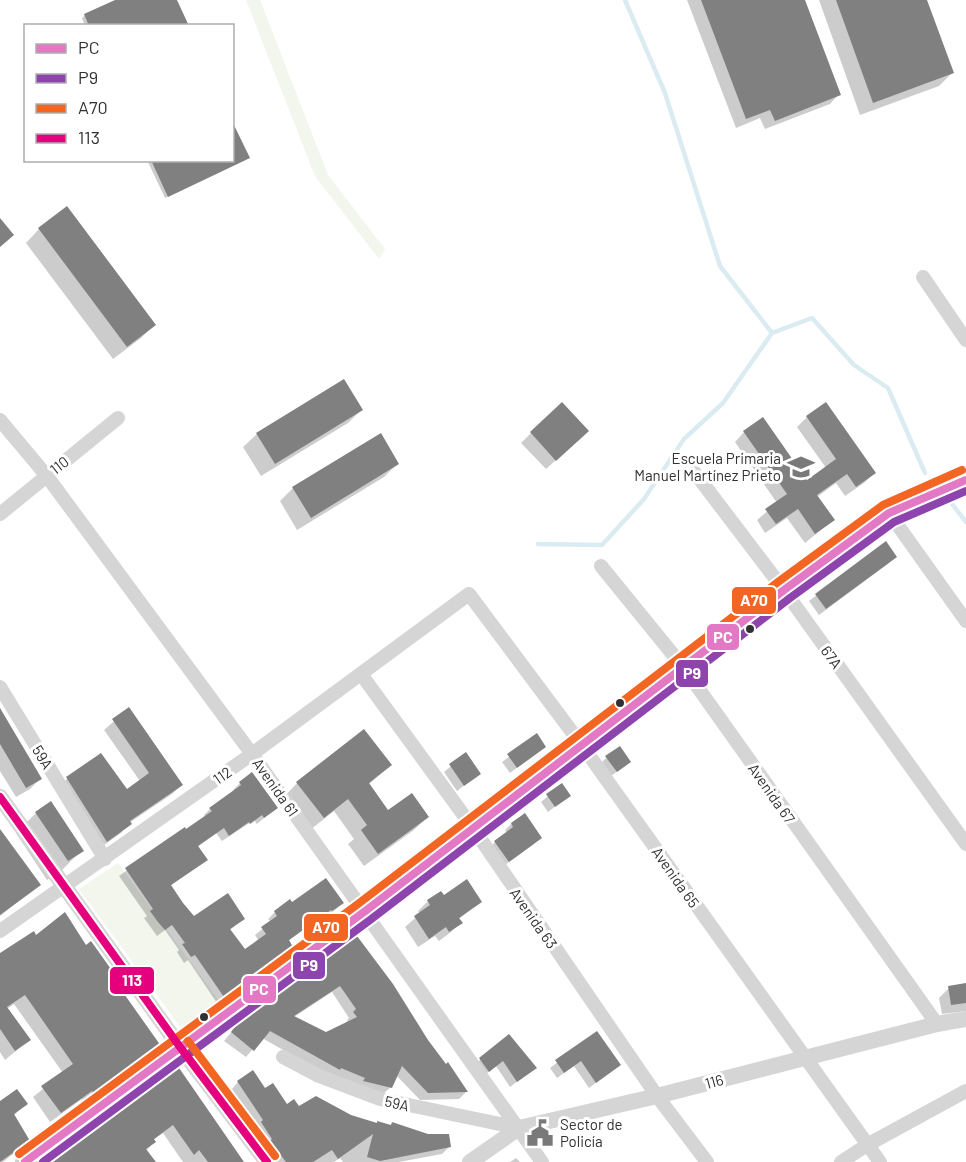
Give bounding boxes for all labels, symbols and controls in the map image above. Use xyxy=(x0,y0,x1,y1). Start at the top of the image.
legend xyxy=(24,24,234,162)
text: PC xyxy=(78,36,100,58)
text: P9 xyxy=(78,66,98,88)
text: A70 xyxy=(78,96,108,118)
text: 113 xyxy=(78,126,100,148)
place label: Escuela Primaria Manuel Martínez Prieto xyxy=(634,449,781,484)
street label: 110 xyxy=(46,452,72,478)
school or university icon: Escuela Primaria Manuel Martínez Prieto xyxy=(786,452,816,482)
line badge: A70 xyxy=(731,586,777,615)
text: A70 xyxy=(740,590,768,609)
line badge: PC xyxy=(706,623,740,651)
unlabelled marker xyxy=(744,623,756,635)
text: PC xyxy=(713,627,733,646)
street label: 67A xyxy=(818,642,846,672)
line badge: P9 xyxy=(675,659,709,688)
text: P9 xyxy=(683,663,701,682)
unlabelled marker xyxy=(614,697,626,709)
street label: 59A xyxy=(29,742,57,772)
street label: Avenida 61 xyxy=(249,754,303,820)
street label: Avenida 67 xyxy=(745,760,799,826)
street label: 112 xyxy=(209,762,235,788)
street label: Avenida 65 xyxy=(649,843,703,911)
street label: Avenida 63 xyxy=(507,884,561,952)
line badge: A70 xyxy=(303,913,349,942)
text: A70 xyxy=(312,917,340,936)
line badge: P9 xyxy=(292,951,326,980)
text: P9 xyxy=(300,955,318,974)
line badge: 113 xyxy=(109,966,155,995)
text: 113 xyxy=(122,970,142,989)
line badge: PC xyxy=(242,975,277,1004)
text: PC xyxy=(249,979,269,998)
unlabelled marker xyxy=(198,1011,210,1023)
street label: 116 xyxy=(703,1070,725,1092)
street label: 59A xyxy=(383,1091,411,1115)
place label: Sector de Policía xyxy=(560,1115,623,1150)
public building icon: Sector de Policía xyxy=(525,1118,555,1148)

